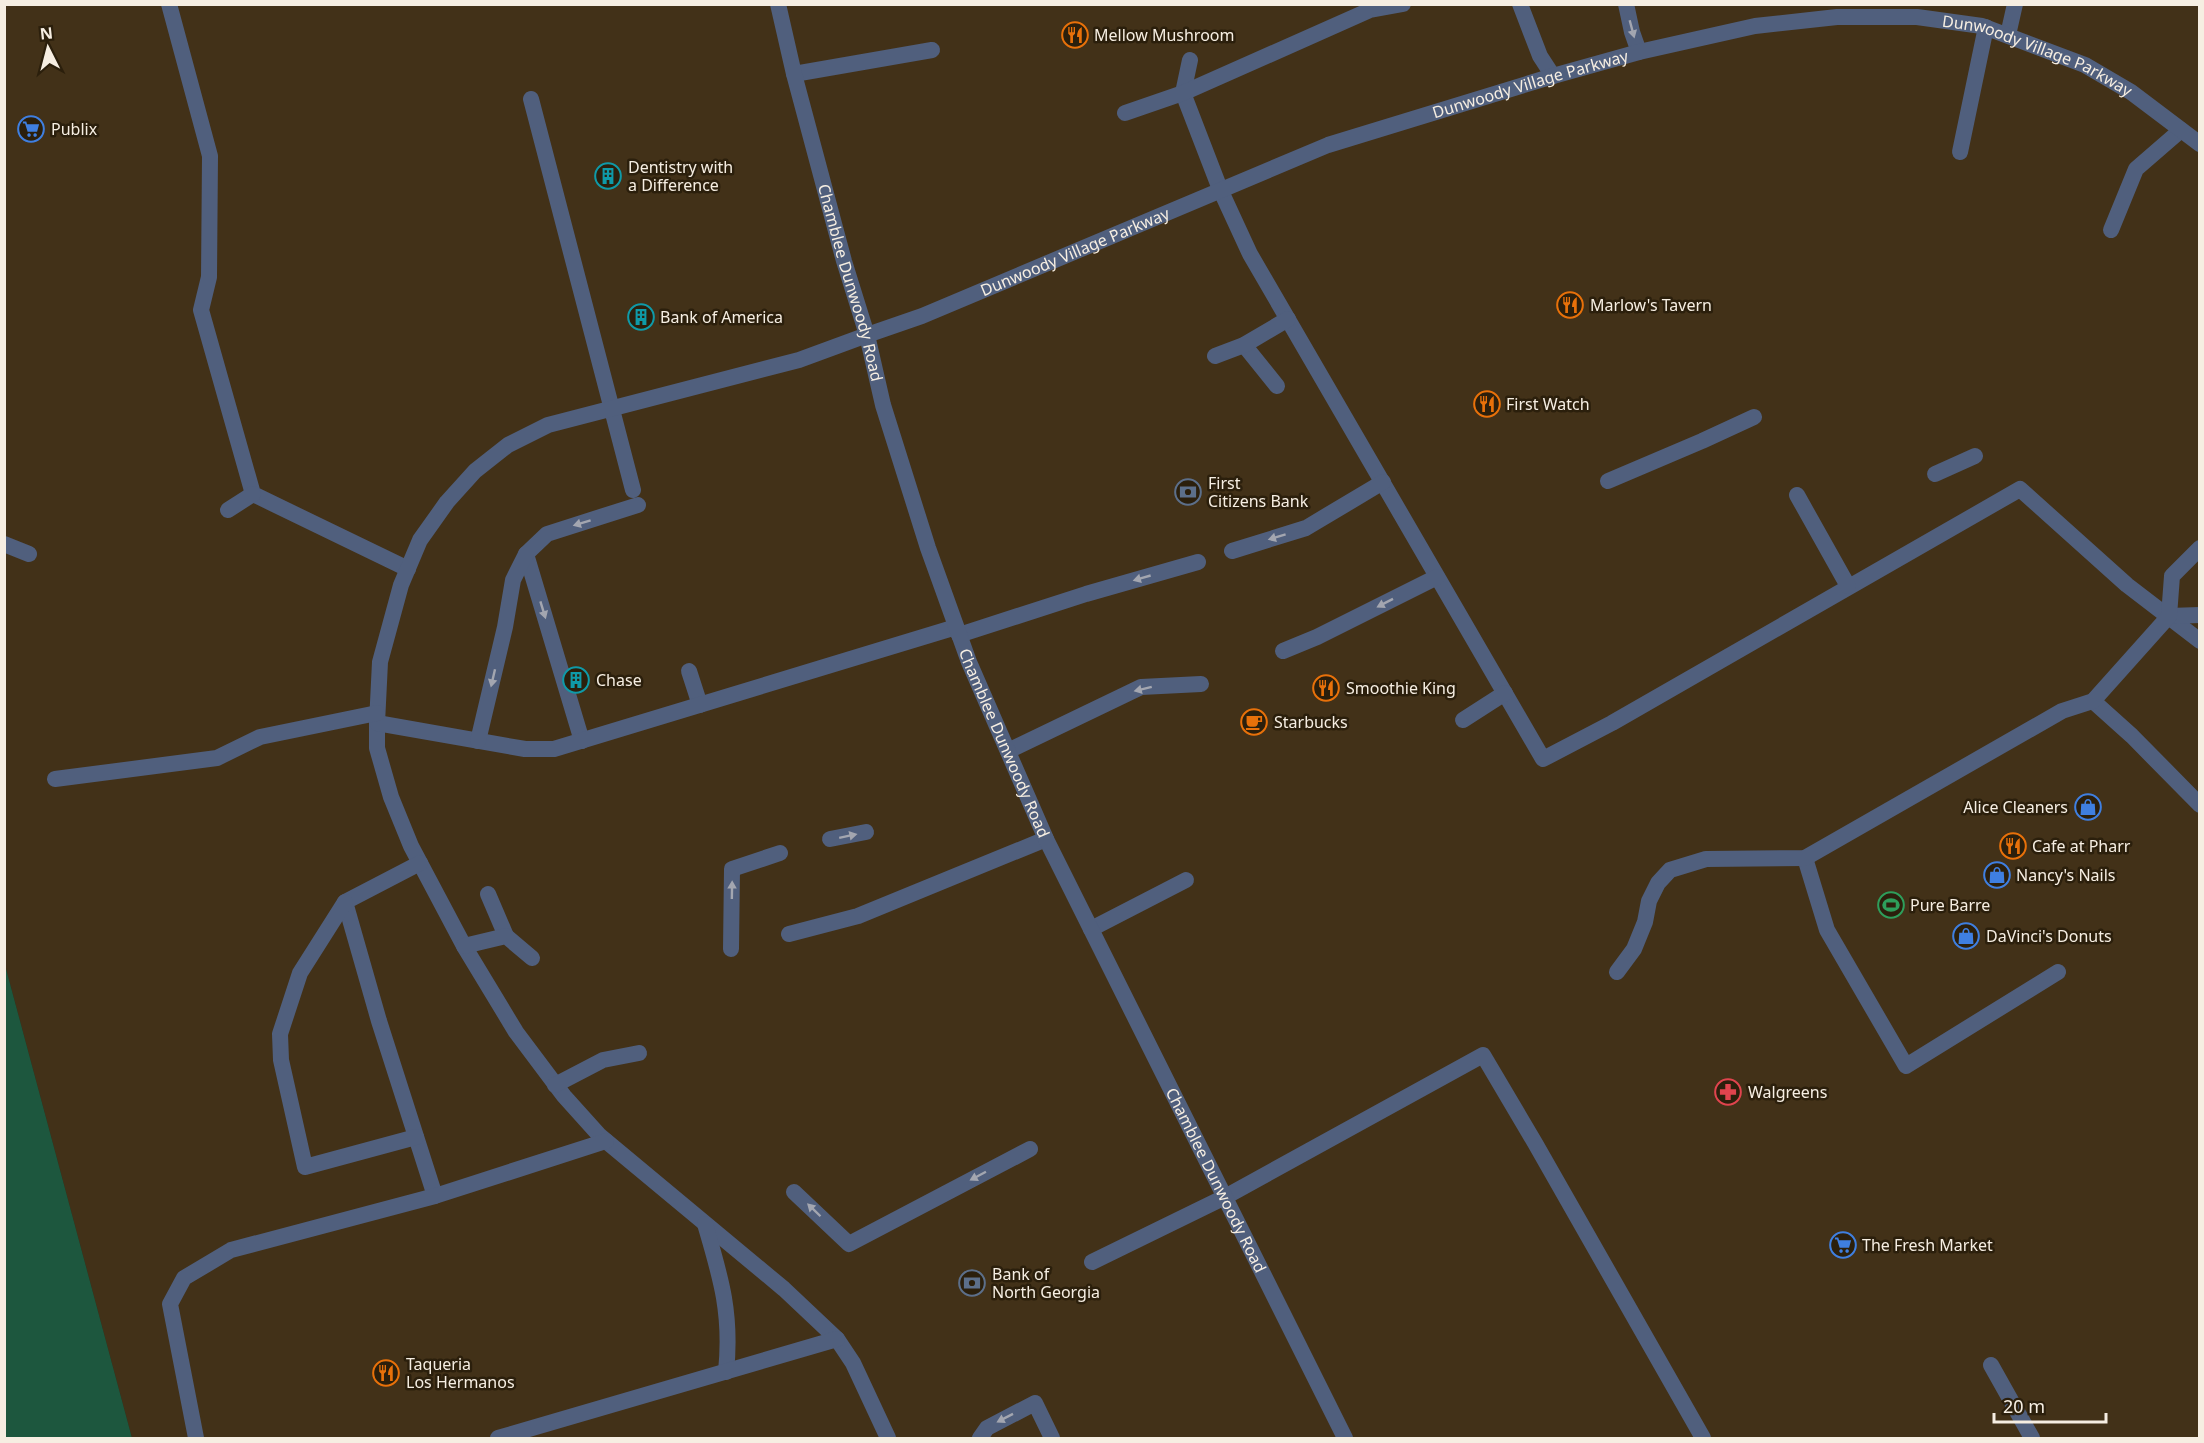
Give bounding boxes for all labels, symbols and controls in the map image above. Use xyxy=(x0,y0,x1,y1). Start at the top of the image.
street label: Dunwoody Village Parkway xyxy=(1941,10,2137,102)
north arrow xyxy=(18,18,78,78)
restaurant icon: Mellow Mushroom xyxy=(1060,20,1090,50)
one-way arrow xyxy=(1627,20,1637,38)
text: N xyxy=(39,21,54,45)
place label: Mellow Mushroom xyxy=(1094,24,1234,46)
street label: Dunwoody Village Parkway xyxy=(1430,44,1631,123)
supermarket icon: Publix xyxy=(16,114,46,144)
place label: Publix xyxy=(51,118,98,140)
place label: Dentistry with a Difference xyxy=(628,156,733,196)
building icon: Dentistry with a Difference xyxy=(593,161,623,191)
street label: Chamblee Dunwoody Road xyxy=(813,181,888,384)
street label: Dunwoody Village Parkway xyxy=(977,202,1173,301)
restaurant icon: Marlow's Tavern xyxy=(1555,290,1585,320)
place label: Marlow's Tavern xyxy=(1590,294,1712,316)
building icon: Bank of America xyxy=(626,302,656,332)
place label: Bank of America xyxy=(660,306,783,328)
restaurant icon: First Watch xyxy=(1472,389,1502,419)
place label: First Watch xyxy=(1506,393,1590,415)
place label: First Citizens Bank xyxy=(1208,472,1309,512)
bank icon: First Citizens Bank xyxy=(1173,477,1203,507)
one-way arrow xyxy=(573,519,591,528)
one-way arrow xyxy=(1268,533,1286,542)
one-way arrow xyxy=(1133,574,1151,583)
one-way arrow xyxy=(1377,598,1394,608)
one-way arrow xyxy=(539,601,548,619)
street label: Chamblee Dunwoody Road xyxy=(954,645,1055,841)
building icon: Chase xyxy=(561,665,591,695)
one-way arrow xyxy=(488,669,498,687)
place label: Chase xyxy=(596,669,642,691)
restaurant icon: Smoothie King xyxy=(1311,673,1341,703)
place label: Smoothie King xyxy=(1346,677,1456,699)
one-way arrow xyxy=(1134,684,1152,694)
cafe icon: Starbucks xyxy=(1239,707,1269,737)
place label: Starbucks xyxy=(1274,711,1348,733)
shop icon: Alice Cleaners xyxy=(2073,792,2103,822)
place label: Alice Cleaners xyxy=(1963,796,2068,818)
one-way arrow xyxy=(839,830,858,840)
restaurant icon: Cafe at Pharr xyxy=(1998,831,2028,861)
place label: Cafe at Pharr xyxy=(2032,835,2131,857)
shop icon: Nancy's Nails xyxy=(1982,860,2012,890)
place label: Nancy's Nails xyxy=(2016,864,2116,886)
one-way arrow xyxy=(727,881,737,900)
sports icon: Pure Barre xyxy=(1876,890,1906,920)
place label: Pure Barre xyxy=(1910,894,1990,916)
shop icon: DaVinci's Donuts xyxy=(1951,921,1981,951)
place label: DaVinci's Donuts xyxy=(1986,925,2112,947)
pharmacy icon: Walgreens xyxy=(1713,1077,1743,1107)
place label: Walgreens xyxy=(1748,1081,1827,1103)
street label: Chamblee Dunwoody Road xyxy=(1161,1084,1272,1276)
one-way arrow xyxy=(970,1172,987,1181)
one-way arrow xyxy=(807,1204,821,1218)
supermarket icon: The Fresh Market xyxy=(1828,1230,1858,1260)
place label: The Fresh Market xyxy=(1862,1234,1993,1256)
place label: Bank of North Georgia xyxy=(992,1263,1100,1303)
bank icon: Bank of North Georgia xyxy=(957,1268,987,1298)
place label: Taqueria Los Hermanos xyxy=(406,1353,515,1393)
restaurant icon: Taqueria Los Hermanos xyxy=(371,1358,401,1388)
scale bar xyxy=(1994,1386,2106,1424)
text: 20 m xyxy=(2003,1394,2045,1418)
one-way arrow xyxy=(997,1413,1014,1423)

